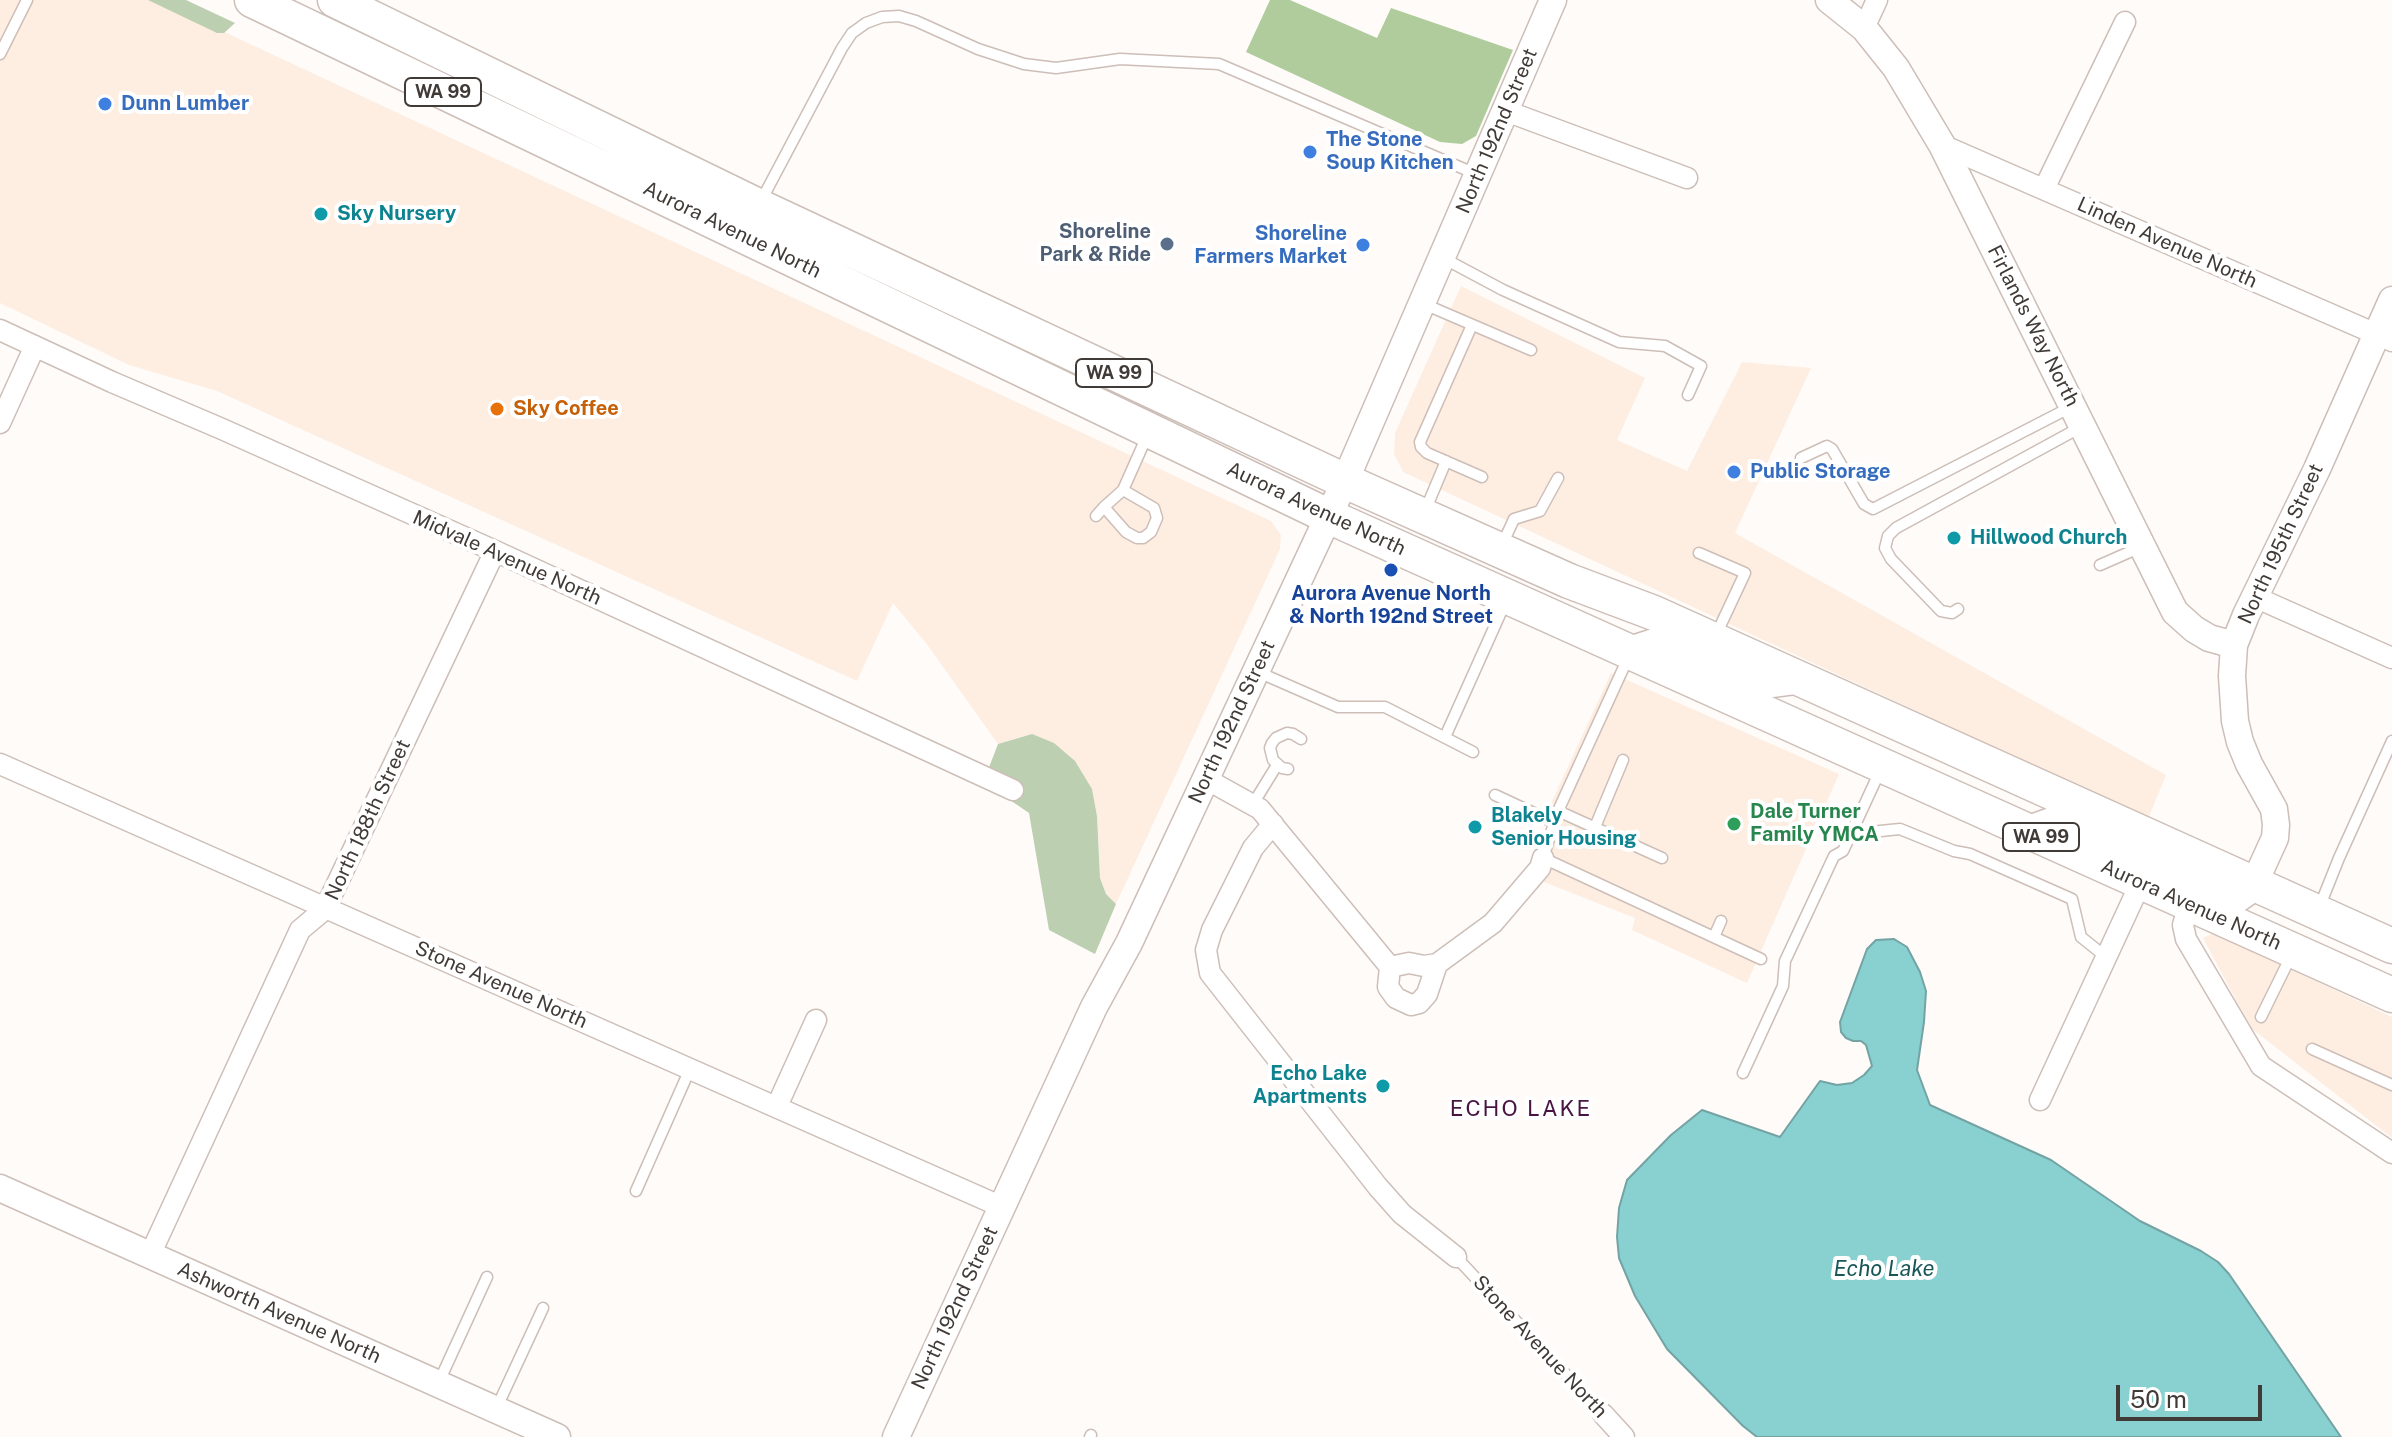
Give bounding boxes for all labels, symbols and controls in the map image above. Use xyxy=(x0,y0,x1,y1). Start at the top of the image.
street label: North 192nd Street xyxy=(1451,45,1543,217)
road number: WA 99 xyxy=(405,78,481,106)
place label: Dunn Lumber xyxy=(121,92,249,116)
marker: Dunn Lumber xyxy=(96,95,114,113)
place label: The Stone Soup Kitchen xyxy=(1326,128,1454,175)
marker: The Stone Soup Kitchen xyxy=(1301,143,1319,161)
street label: Aurora Avenue North xyxy=(639,177,825,283)
street label: Linden Avenue North xyxy=(2073,192,2261,294)
place label: Sky Nursery xyxy=(337,202,456,226)
marker: Sky Nursery xyxy=(312,205,330,223)
place label: Shoreline Park & Ride xyxy=(1039,220,1151,267)
place label: Shoreline Farmers Market xyxy=(1194,222,1347,269)
marker: Shoreline Park & Ride xyxy=(1158,235,1176,253)
marker: Shoreline Farmers Market xyxy=(1354,236,1372,254)
street label: Firlands Way North xyxy=(1982,241,2084,411)
road number: WA 99 xyxy=(1076,359,1152,387)
place label: Sky Coffee xyxy=(513,397,619,421)
marker: Sky Coffee xyxy=(488,400,506,418)
street label: Aurora Avenue North xyxy=(1223,457,1409,561)
place label: Public Storage xyxy=(1750,460,1891,484)
street label: North 195th Street xyxy=(2233,460,2329,628)
marker: Public Storage xyxy=(1725,463,1743,481)
street label: Midvale Avenue North xyxy=(409,506,605,610)
place label: Hillwood Church xyxy=(1970,526,2127,550)
marker: Hillwood Church xyxy=(1945,529,1963,547)
marker: Aurora Avenue North & North 192nd Street xyxy=(1382,561,1400,579)
place label: Aurora Avenue North & North 192nd Street xyxy=(1289,582,1493,629)
street label: North 192nd Street xyxy=(1184,637,1280,807)
street label: North 188th Street xyxy=(320,736,416,904)
place label: Dale Turner Family YMCA xyxy=(1750,800,1879,847)
place label: Blakely Senior Housing xyxy=(1491,804,1637,851)
marker: Dale Turner Family YMCA xyxy=(1725,815,1743,833)
marker: Blakely Senior Housing xyxy=(1466,818,1484,836)
road number: WA 99 xyxy=(2003,823,2079,851)
street label: Aurora Avenue North xyxy=(2097,854,2285,956)
street label: Stone Avenue North xyxy=(411,936,591,1034)
place label: Echo Lake Apartments xyxy=(1253,1062,1367,1109)
marker: Echo Lake Apartments xyxy=(1374,1077,1392,1095)
district label: ECHO LAKE xyxy=(1450,1096,1592,1122)
street label: North 192nd Street xyxy=(907,1223,1003,1393)
water label: Echo Lake xyxy=(1833,1256,1935,1282)
street label: Ashworth Avenue North xyxy=(174,1257,384,1369)
street label: Stone Avenue North xyxy=(1468,1271,1612,1423)
scale bar xyxy=(2120,1369,2266,1419)
text: 50 m xyxy=(2130,1385,2187,1413)

